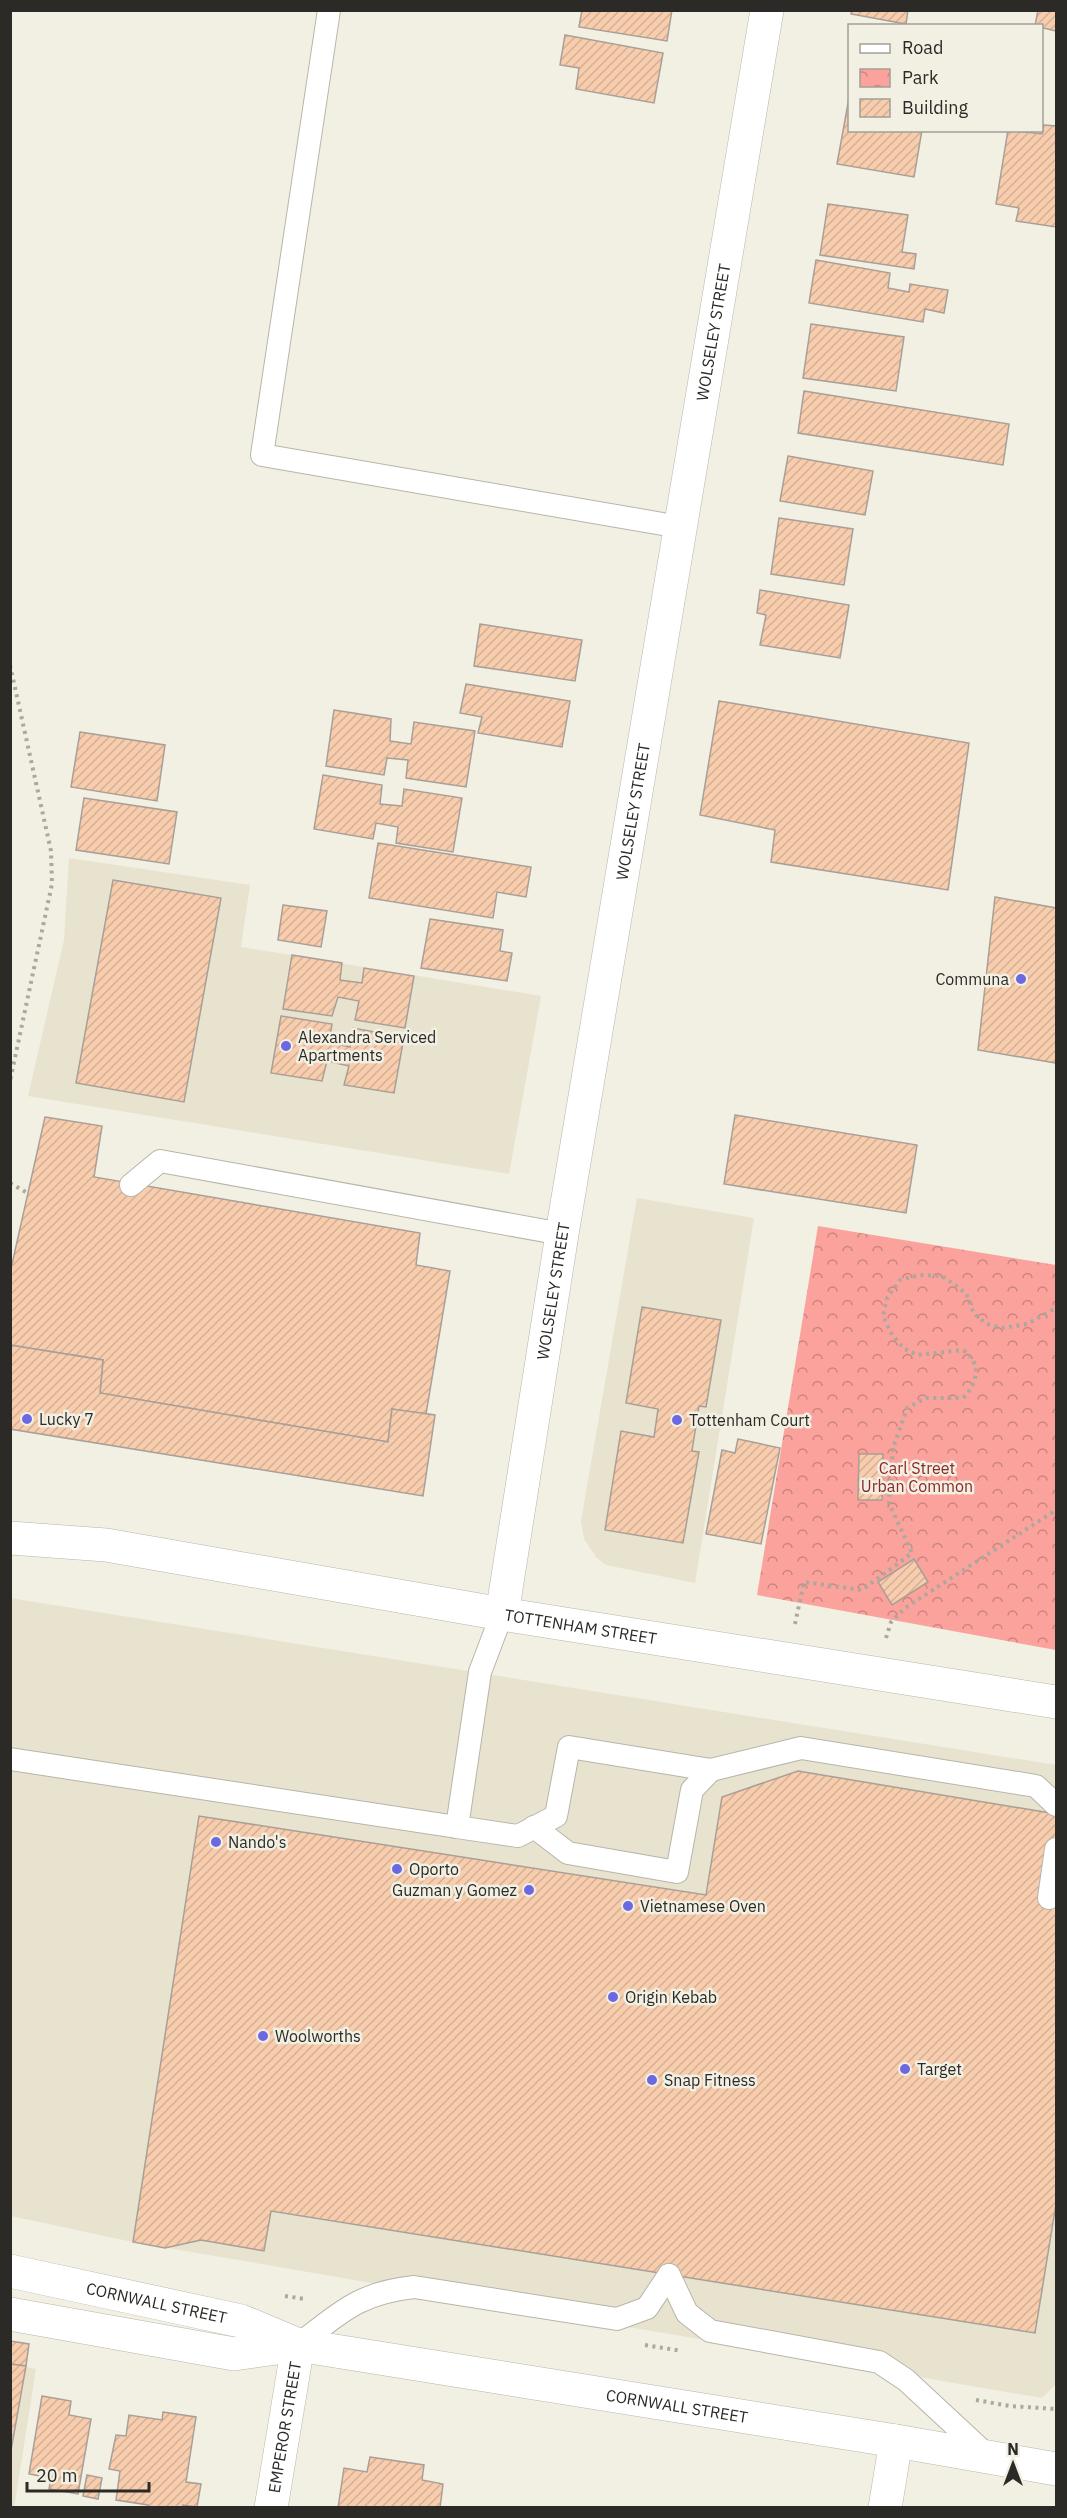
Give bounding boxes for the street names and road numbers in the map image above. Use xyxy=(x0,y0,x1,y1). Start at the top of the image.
street label: WOLSELEY STREET xyxy=(692,262,734,402)
street label: WOLSELEY STREET xyxy=(611,741,654,882)
street label: WOLSELEY STREET xyxy=(532,1221,574,1361)
street label: TOTTENHAM STREET xyxy=(503,1605,658,1648)
street label: CORNWALL STREET xyxy=(84,2278,229,2328)
street label: EMPEROR STREET xyxy=(264,2360,305,2494)
street label: CORNWALL STREET xyxy=(605,2385,749,2427)

